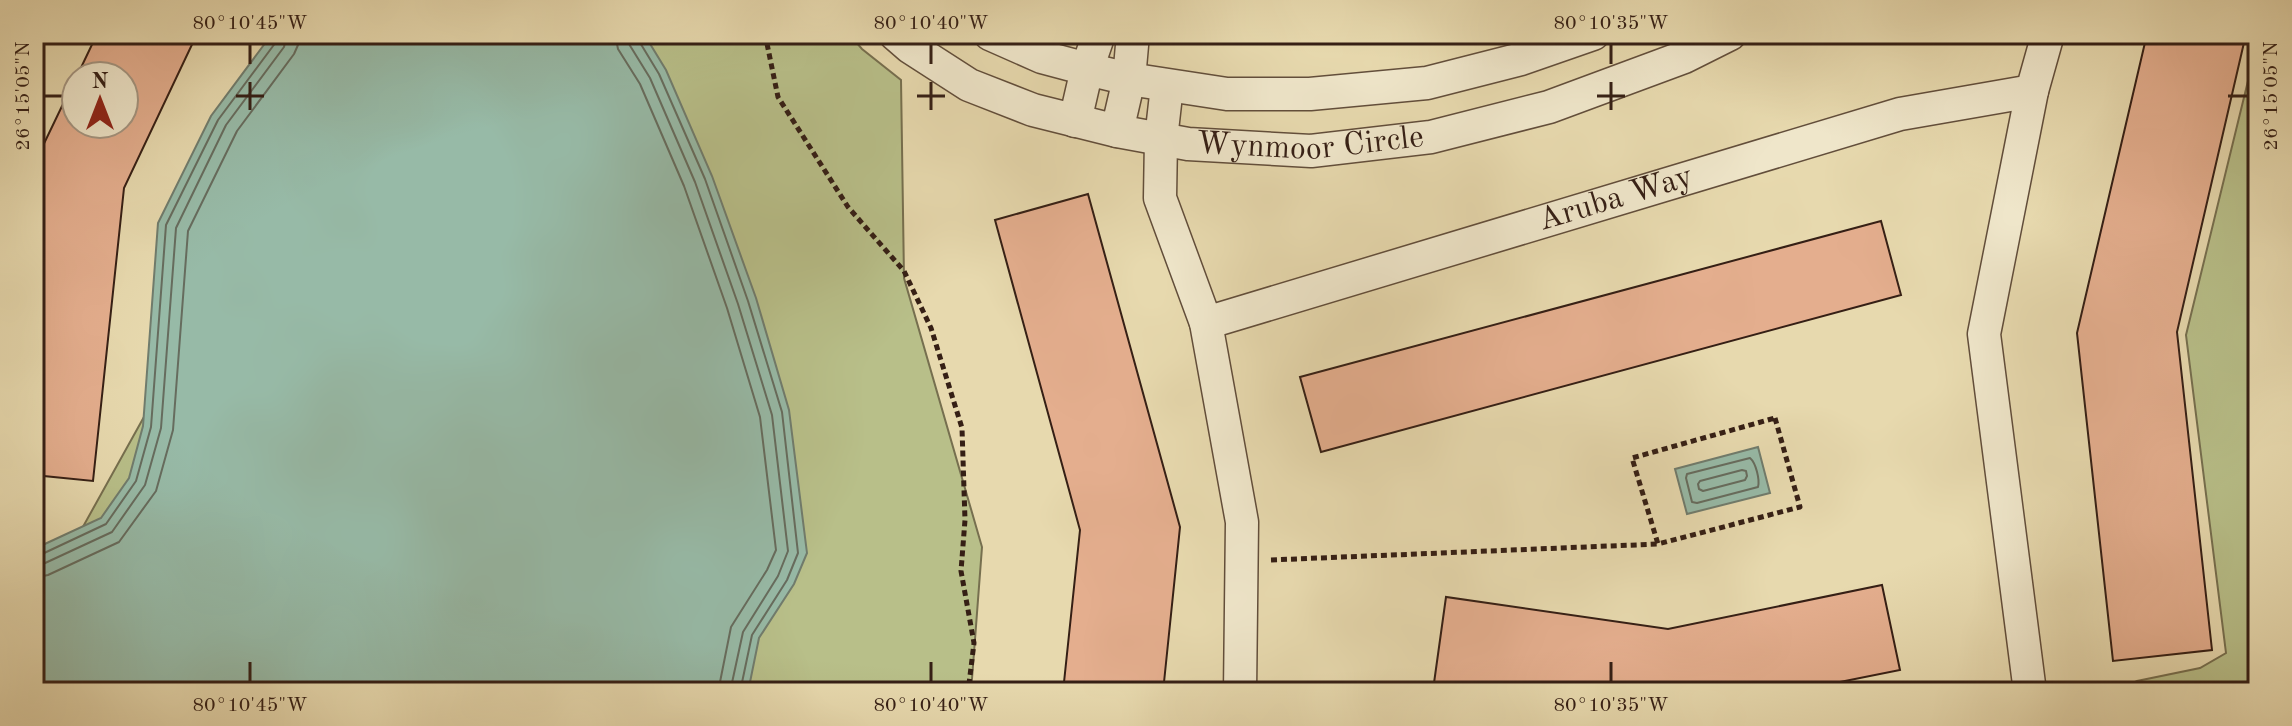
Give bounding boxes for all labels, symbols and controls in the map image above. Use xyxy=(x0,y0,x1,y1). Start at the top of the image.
text: 80°10'45"W xyxy=(192,14,308,34)
text: 80°10'40"W xyxy=(873,14,989,34)
text: 80°10'35"W xyxy=(1553,14,1669,34)
text: 26°15'05"N xyxy=(14,41,34,151)
text: 26°15'05"N xyxy=(2262,41,2282,151)
north arrow xyxy=(60,60,140,140)
text: N xyxy=(92,71,109,93)
street label: Wynmoor Circle xyxy=(1195,122,1426,167)
street label: Aruba Way xyxy=(1535,161,1697,238)
text: 80°10'45"W xyxy=(192,696,308,716)
text: 80°10'40"W xyxy=(873,696,989,716)
text: 80°10'35"W xyxy=(1553,696,1669,716)

